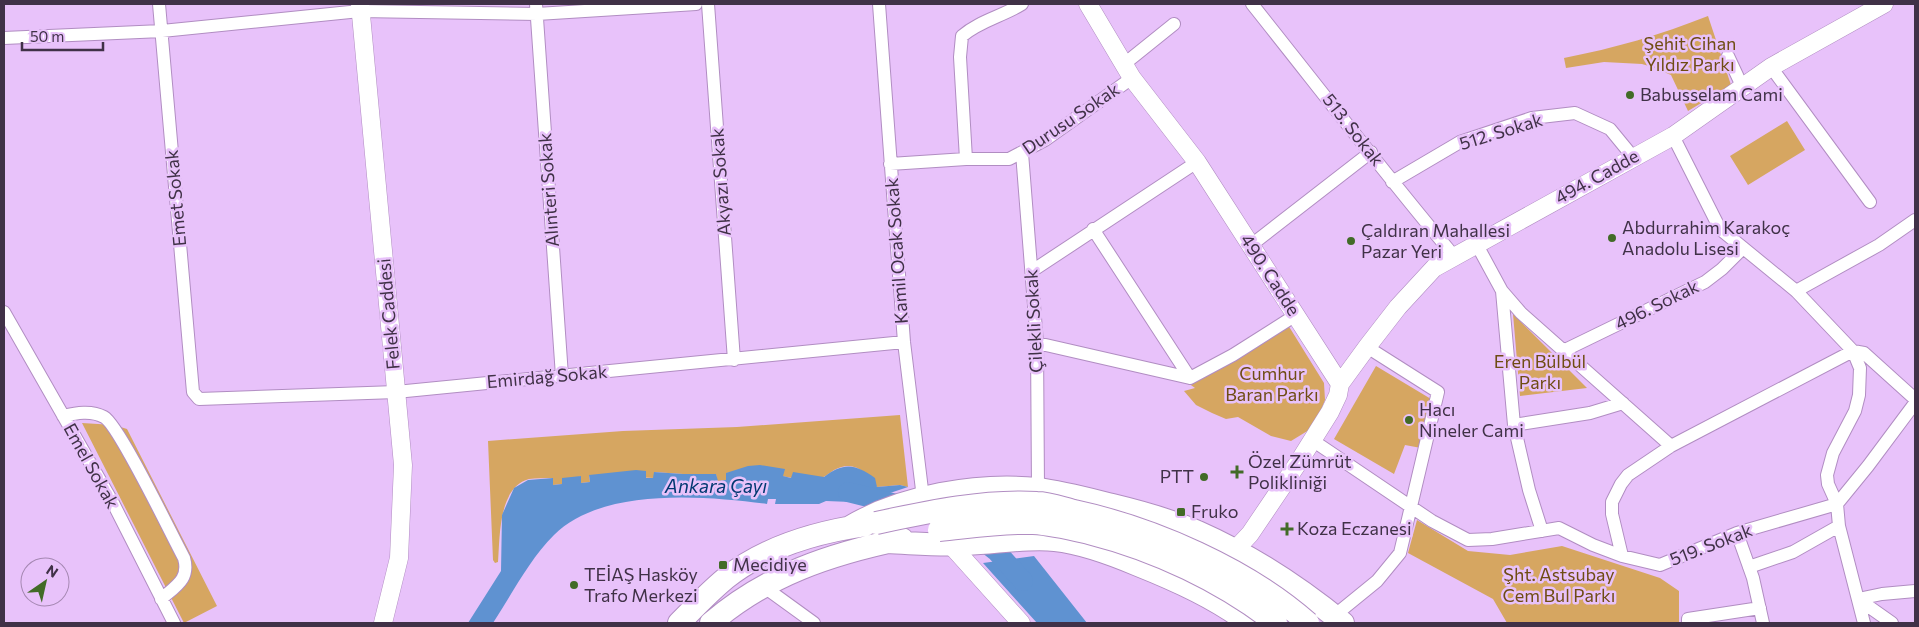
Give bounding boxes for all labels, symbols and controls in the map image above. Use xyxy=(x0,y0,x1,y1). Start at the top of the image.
scale bar xyxy=(22,20,104,52)
text: 50 m xyxy=(30,27,64,45)
park label: Şehit Cihan Yıldız Parkı xyxy=(1644,32,1736,75)
street label: Durusu Sokak xyxy=(1018,77,1123,159)
place label: Babusselam Cami xyxy=(1640,83,1783,105)
street label: 513. Sokak xyxy=(1319,89,1389,170)
marker: Babusselam Cami xyxy=(1624,89,1636,101)
street label: 512. Sokak xyxy=(1456,108,1545,154)
street label: Akyazı Sokak xyxy=(705,127,735,237)
street label: Alınteri Sokak xyxy=(533,132,563,248)
street label: 494. Cadde xyxy=(1551,144,1642,208)
street label: Emet Sokak xyxy=(160,149,190,247)
street label: Kamil Ocak Sokak xyxy=(880,177,912,325)
place label: Abdurrahim Karakoç Anadolu Lisesi xyxy=(1622,216,1790,259)
place label: Çaldıran Mahallesi Pazar Yeri xyxy=(1361,219,1510,262)
street label: 490. Cadde xyxy=(1236,230,1305,319)
marker: Abdurrahim Karakoç Anadolu Lisesi xyxy=(1606,232,1618,244)
marker: Çaldıran Mahallesi Pazar Yeri xyxy=(1345,235,1357,247)
street label: Felek Caddesi xyxy=(372,258,404,371)
street label: Çilekli Sokak xyxy=(1019,268,1047,373)
street label: 496. Sokak xyxy=(1611,274,1702,334)
park label: Eren Bülbül Parkı xyxy=(1494,350,1586,393)
street label: Emirdağ Sokak xyxy=(486,360,608,392)
park label: Cumhur Baran Parkı xyxy=(1225,362,1319,405)
place label: Hacı Nineler Cami xyxy=(1419,398,1524,441)
marker: Hacı Nineler Cami xyxy=(1403,414,1415,426)
street label: Emel Sokak xyxy=(59,419,124,512)
place label: Özel Zümrüt Polikliniği xyxy=(1248,450,1352,493)
place label: PTT xyxy=(1160,465,1194,487)
marker: Özel Zümrüt Polikliniği xyxy=(1230,465,1244,479)
marker: PTT xyxy=(1198,471,1210,483)
water label: Ankara Çayı xyxy=(664,474,767,497)
place label: Fruko xyxy=(1191,500,1238,522)
marker: Fruko xyxy=(1175,506,1187,518)
place label: Koza Eczanesi xyxy=(1297,517,1412,539)
street label: 519. Sokak xyxy=(1666,518,1755,570)
marker: Koza Eczanesi xyxy=(1281,523,1293,535)
place label: Mecidiye xyxy=(733,553,807,575)
north arrow xyxy=(20,557,70,607)
marker: Mecidiye xyxy=(717,559,729,571)
text: N xyxy=(43,561,62,581)
place label: TEİAŞ Hasköy Trafo Merkezi xyxy=(584,563,698,606)
park label: Şht. Astsubay Cem Bul Parkı xyxy=(1503,563,1615,606)
marker: TEİAŞ Hasköy Trafo Merkezi xyxy=(568,579,580,591)

